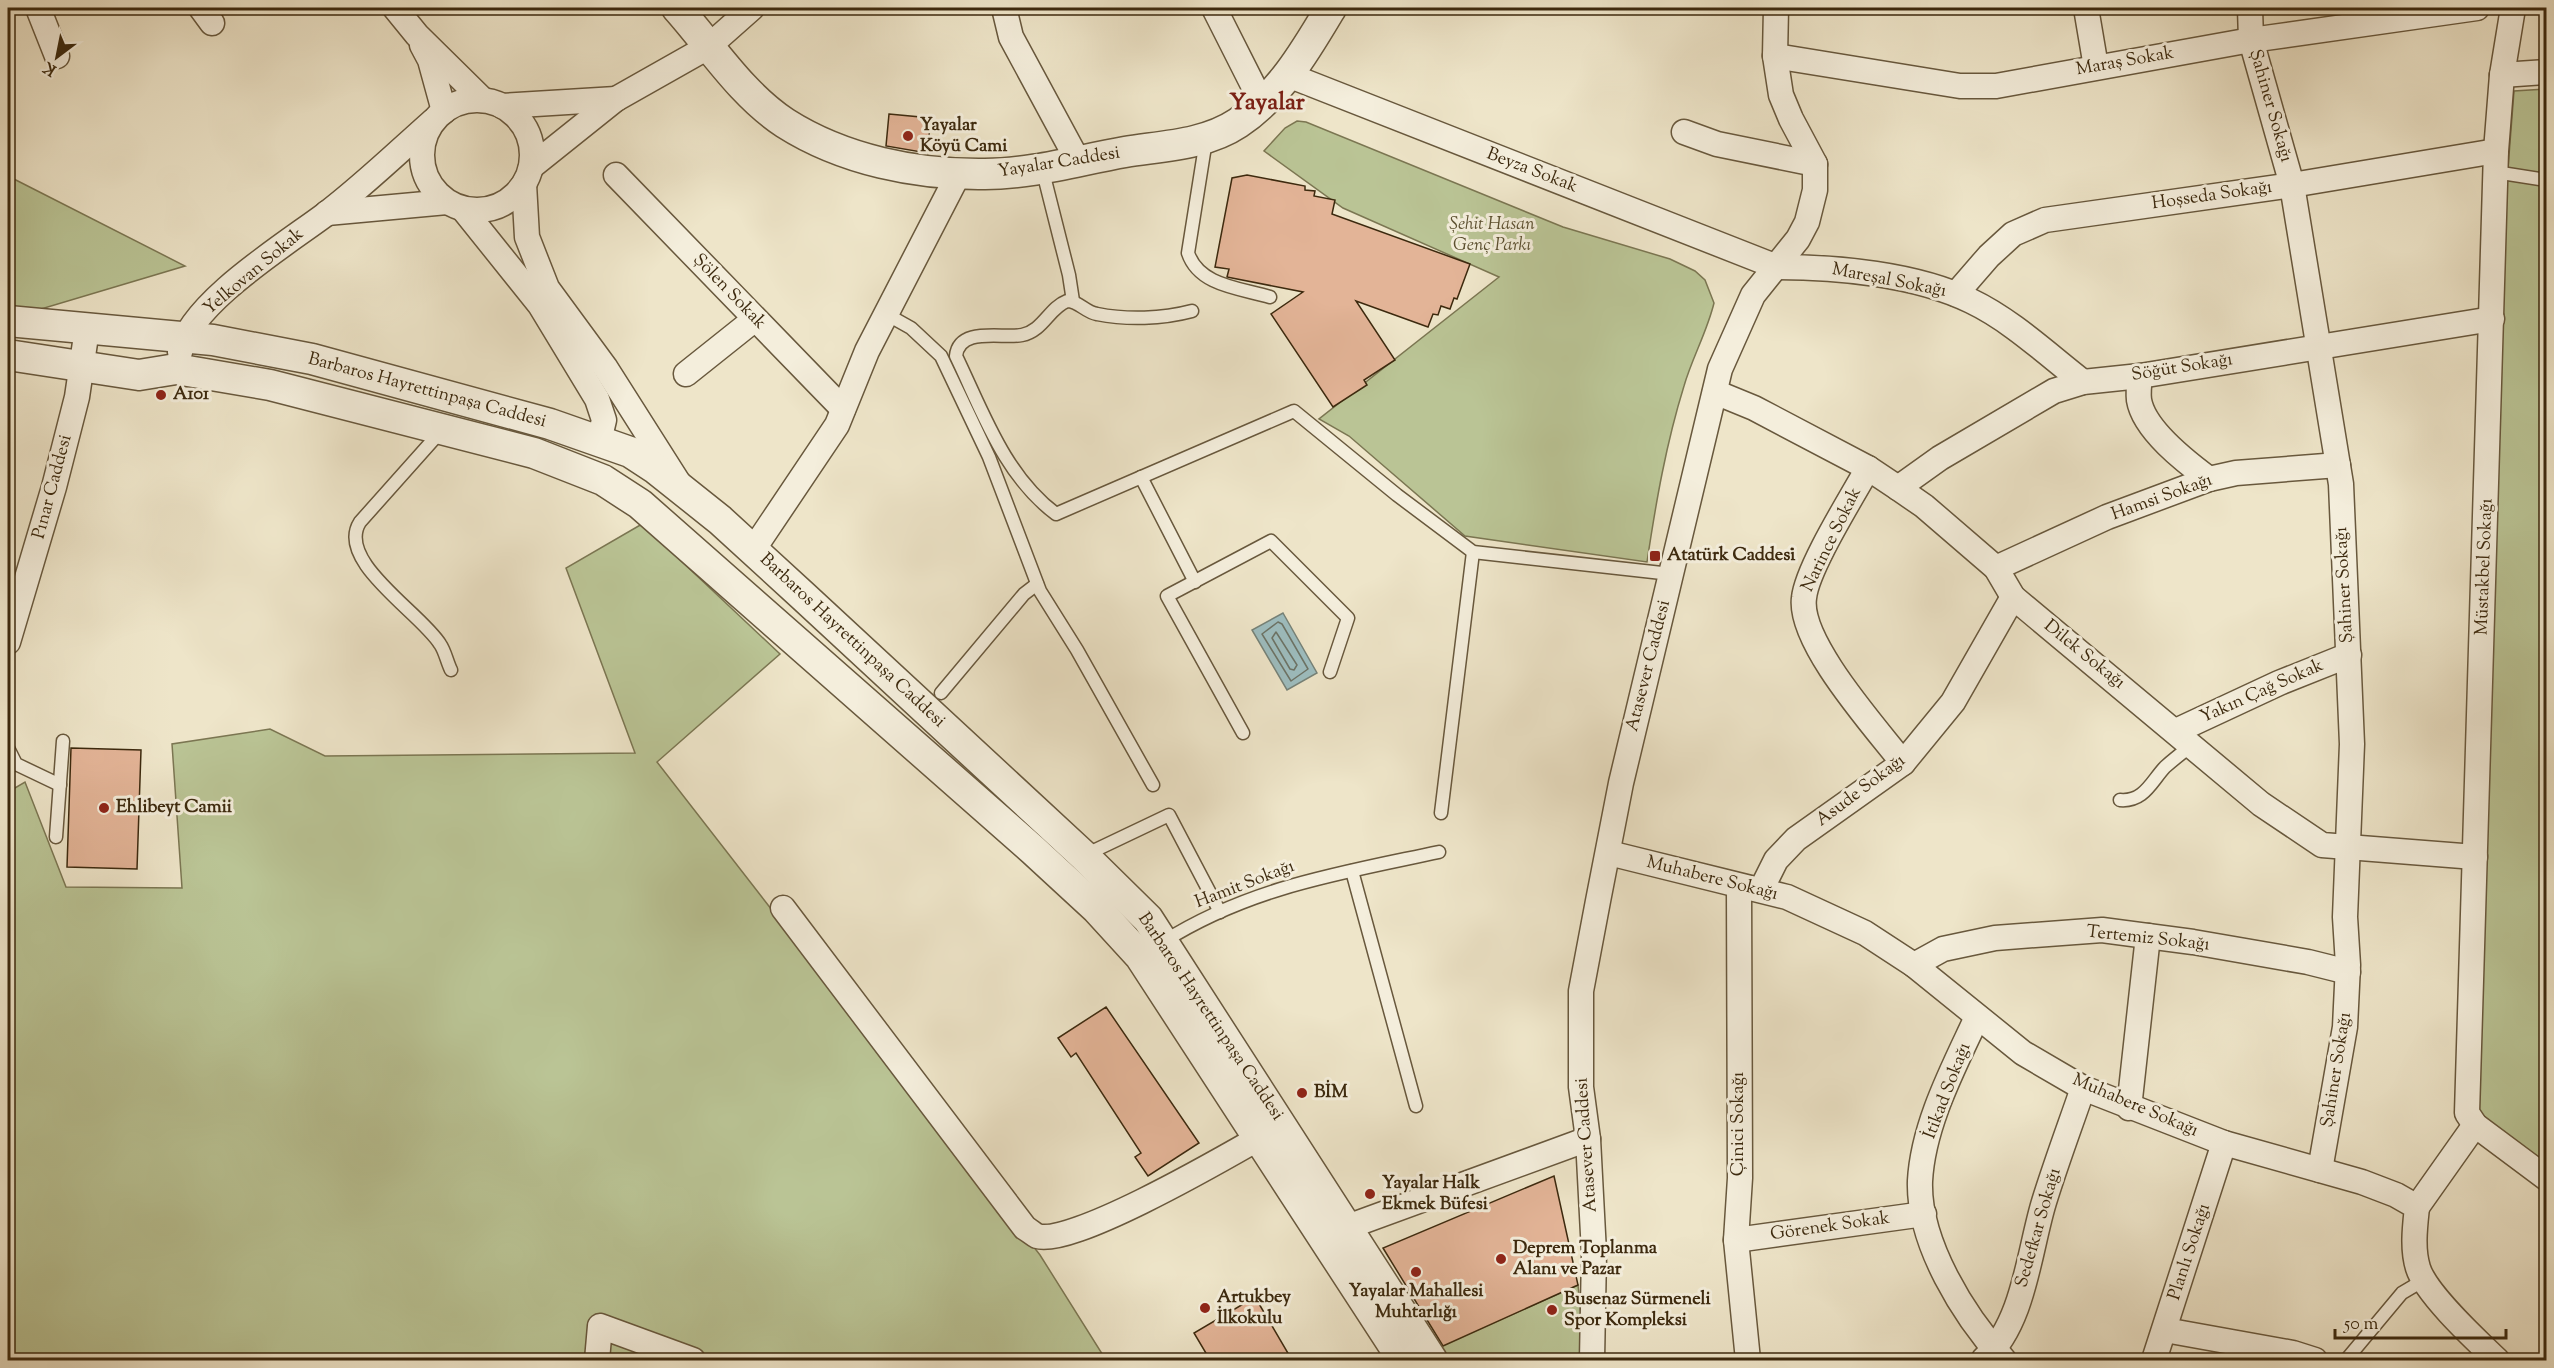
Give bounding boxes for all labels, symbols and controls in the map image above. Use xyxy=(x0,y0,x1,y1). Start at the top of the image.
north arrow xyxy=(27,27,87,87)
street label: Maraş Sokak xyxy=(2074,41,2176,83)
street label: Şahiner Sokağı xyxy=(2241,46,2299,166)
text: K xyxy=(39,55,61,80)
district label: Yayalar xyxy=(1229,86,1306,120)
place label: Yayalar Köyü Cami xyxy=(920,113,1008,160)
marker: Yayalar Köyü Cami xyxy=(901,129,915,143)
street label: Yayalar Caddesi xyxy=(996,141,1122,185)
street label: Beyza Sokak xyxy=(1483,142,1582,200)
street label: Hoşseda Sokağı xyxy=(2150,175,2274,217)
park label: Şehit Hasan Genç Parkı xyxy=(1449,212,1535,259)
street label: Yelkovan Sokak xyxy=(198,222,310,322)
street label: Şölen Sokak xyxy=(686,248,772,336)
street label: Mareşal Sokağı xyxy=(1829,257,1949,305)
street label: Barbaros Hayrettinpaşa Caddesi xyxy=(305,347,549,435)
street label: Söğüt Sokağı xyxy=(2130,347,2234,389)
place label: A101 xyxy=(173,382,210,408)
marker: A101 xyxy=(154,388,168,402)
street label: Pınar Caddesi xyxy=(27,432,79,542)
street label: Hamsi Sokağı xyxy=(2108,468,2216,528)
street label: Narince Sokak xyxy=(1795,483,1869,597)
street label: Müstakbel Sokağı xyxy=(2470,498,2500,636)
street label: Şahiner Sokağı xyxy=(2329,526,2361,644)
place label: Atatürk Caddesi̇ xyxy=(1667,543,1796,569)
street label: Barbaros Hayrettinpaşa Caddesi xyxy=(753,548,951,734)
marker: Atatürk Caddesi̇ xyxy=(1648,549,1662,563)
street label: Atasever Caddesi xyxy=(1620,597,1678,735)
street label: Dilek Sokağı xyxy=(2038,614,2130,696)
street label: Yakın Çağ Sokak xyxy=(2196,653,2328,731)
street label: Asude Sokağı xyxy=(1811,749,1911,833)
place label: Ehlibeyt Camii xyxy=(116,795,233,821)
marker: Ehlibeyt Camii xyxy=(97,801,111,815)
street label: Muhabere Sokağı xyxy=(1643,850,1781,908)
street label: Hamit Sokağı xyxy=(1191,854,1299,916)
street label: Barbaros Hayrettinpaşa Caddesi xyxy=(1130,908,1290,1126)
street label: Tertemiz Sokağı xyxy=(2085,920,2211,958)
street label: Şahiner Sokağı xyxy=(2315,1010,2359,1130)
street label: İtikad Sokağı xyxy=(1918,1039,1978,1143)
street label: Muhabere Sokağı xyxy=(2068,1068,2202,1144)
street label: Çinici Sokağı xyxy=(1726,1072,1752,1176)
street label: Atasever Caddesi xyxy=(1569,1077,1605,1213)
place label: BİM xyxy=(1314,1079,1348,1106)
marker: BİM xyxy=(1295,1086,1309,1100)
street label: Sedefkar Sokağı xyxy=(2010,1165,2068,1291)
place label: Yayalar Halk Ekmek Büfesi xyxy=(1382,1171,1489,1218)
marker: Yayalar Halk Ekmek Büfesi xyxy=(1363,1187,1377,1201)
street label: Planlı Sokağı xyxy=(2162,1200,2218,1304)
street label: Görenek Sokak xyxy=(1769,1206,1892,1248)
place label: Deprem Toplanma Alanı ve Pazar xyxy=(1513,1236,1658,1283)
marker: Deprem Toplanma Alanı ve Pazar xyxy=(1494,1252,1508,1266)
marker: Yayalar Mahallesi Muhtarlığı xyxy=(1409,1265,1423,1279)
place label: Yayalar Mahallesi Muhtarlığı xyxy=(1349,1279,1484,1326)
place label: Artukbey İlkokulu xyxy=(1217,1285,1291,1332)
place label: Busenaz Sürmeneli Spor Kompleksi xyxy=(1564,1287,1711,1334)
marker: Artukbey İlkokulu xyxy=(1198,1301,1212,1315)
scale bar xyxy=(2335,1302,2506,1340)
marker: Busenaz Sürmeneli Spor Kompleksi xyxy=(1545,1303,1559,1317)
text: 50 m xyxy=(2343,1312,2379,1338)

